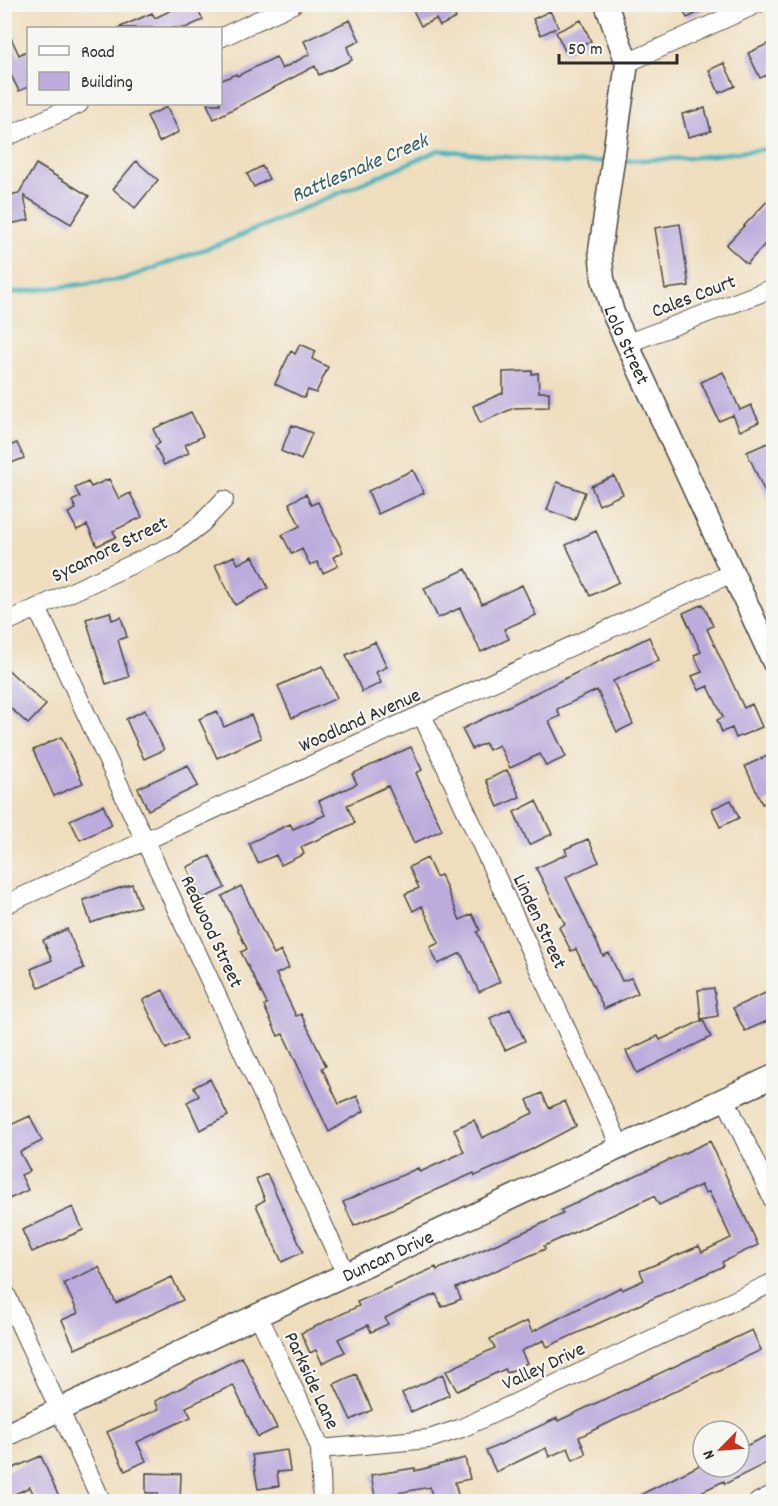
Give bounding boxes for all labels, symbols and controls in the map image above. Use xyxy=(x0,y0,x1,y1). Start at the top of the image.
legend xyxy=(27,27,222,105)
scale bar xyxy=(559,27,678,65)
text: 50 m xyxy=(568,38,603,63)
text: Road xyxy=(81,41,115,66)
text: Building xyxy=(81,71,133,96)
water label: Rattlesnake Creek xyxy=(287,126,435,212)
street label: Cales Court xyxy=(648,269,740,327)
street label: Lolo Street xyxy=(595,303,655,390)
street label: Sycamore Street xyxy=(47,510,173,591)
street label: Woodland Avenue xyxy=(295,682,426,761)
street label: Linden Street xyxy=(504,870,572,974)
street label: Redwood Street xyxy=(172,871,249,993)
street label: Duncan Drive xyxy=(338,1224,439,1291)
street label: Parkside Lane xyxy=(276,1328,345,1435)
street label: Valley Drive xyxy=(498,1336,590,1399)
north arrow xyxy=(691,1419,751,1479)
text: N xyxy=(698,1446,722,1463)

